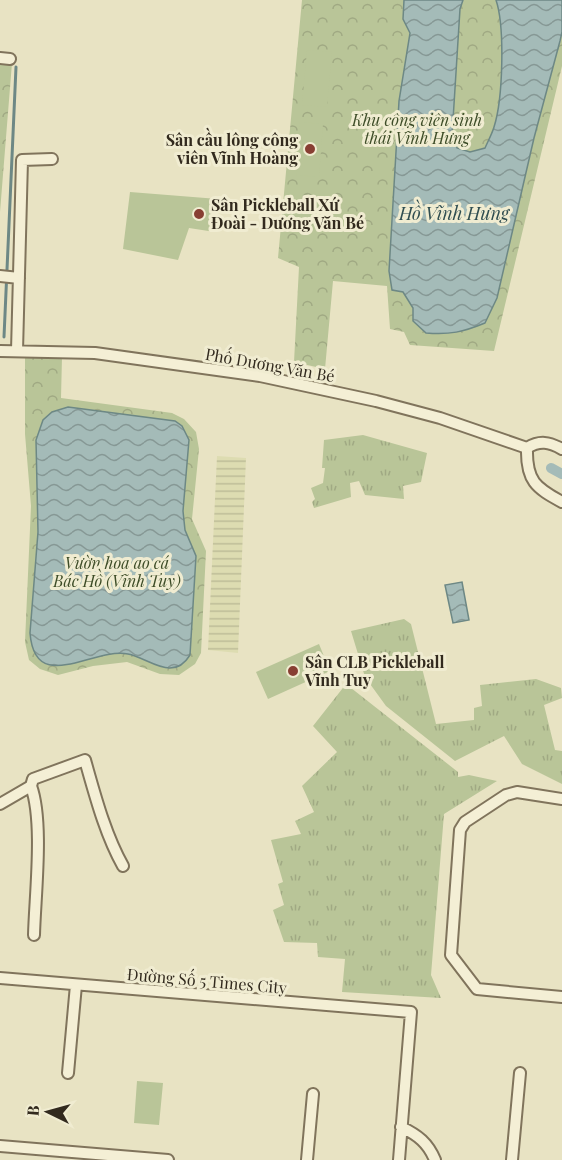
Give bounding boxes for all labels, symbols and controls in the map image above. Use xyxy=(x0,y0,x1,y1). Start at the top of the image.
park label: Khu công viên sinh thái Vĩnh Hưng xyxy=(351,109,482,148)
place label: Sân cầu lông công viên Vĩnh Hoàng xyxy=(166,127,298,168)
marker: Sân cầu lông công viên Vĩnh Hoàng xyxy=(303,142,317,156)
place label: Sân Pickleball Xứ Đoài - Dương Văn Bé xyxy=(211,194,364,233)
water label: Hồ Vĩnh Hưng xyxy=(398,199,511,225)
marker: Sân Pickleball Xứ Đoài - Dương Văn Bé xyxy=(192,207,206,221)
street label: Phố Dương Văn Bé xyxy=(204,341,337,386)
park label: Vườn hoa ao cá Bác Hồ (Vĩnh Tuy) xyxy=(52,552,181,591)
place label: Sân CLB Pickleball Vĩnh Tuy xyxy=(304,651,445,690)
marker: Sân CLB Pickleball Vĩnh Tuy xyxy=(286,664,300,678)
street label: Đường Số 5 Times City xyxy=(126,961,288,998)
north arrow xyxy=(18,1082,78,1142)
text: B xyxy=(22,1104,44,1117)

